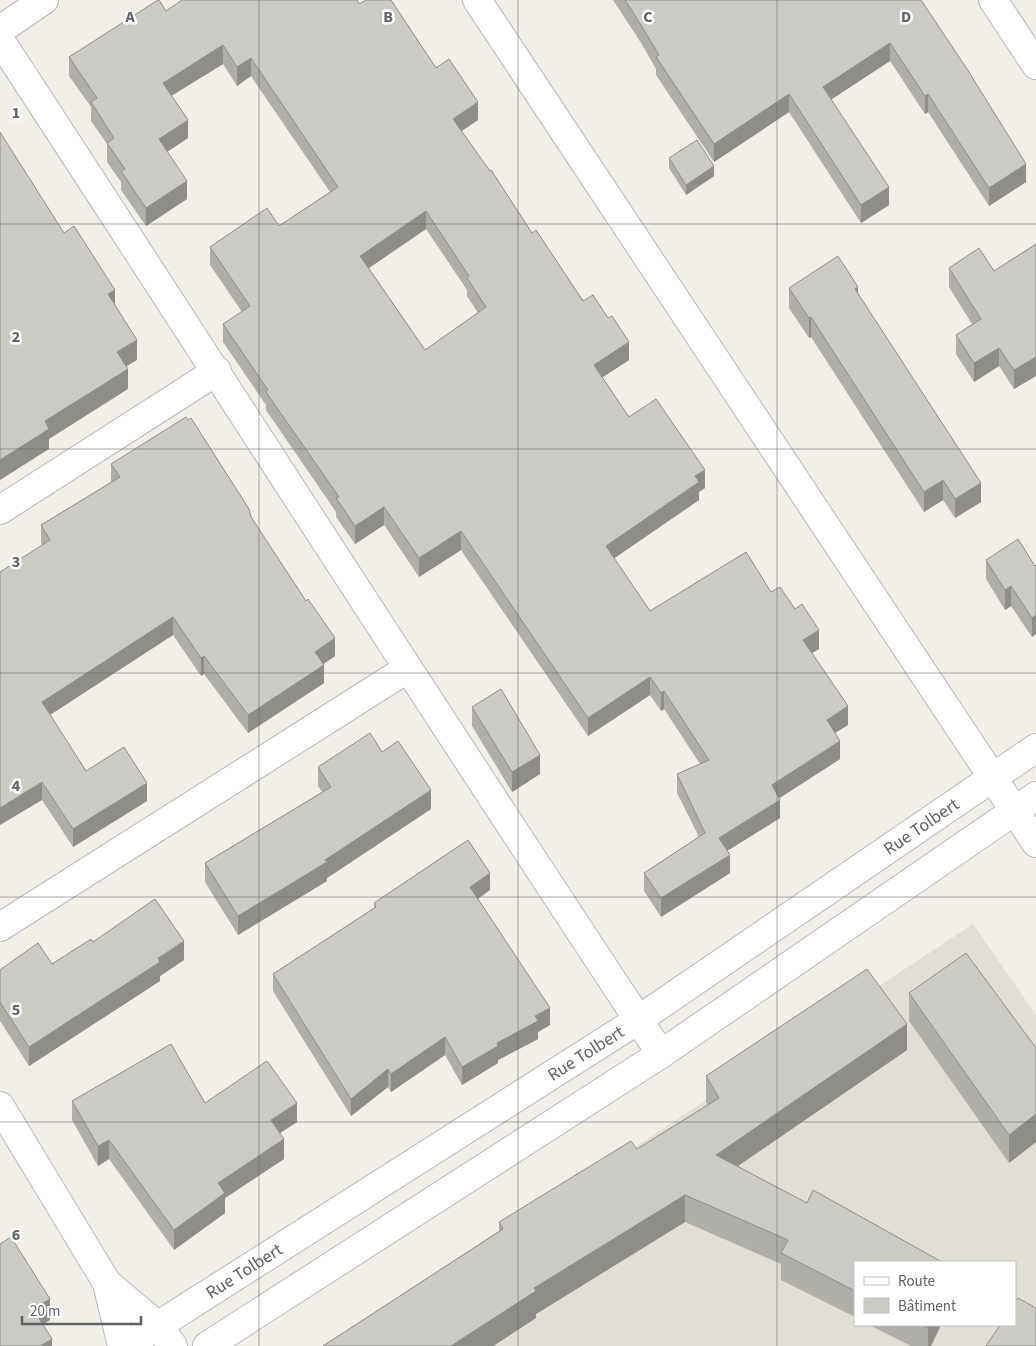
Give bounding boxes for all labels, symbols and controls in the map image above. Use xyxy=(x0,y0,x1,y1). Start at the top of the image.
text: A xyxy=(124,6,135,28)
text: B xyxy=(383,6,393,28)
text: C xyxy=(643,6,653,28)
text: D xyxy=(901,6,911,28)
text: 1 xyxy=(12,102,20,124)
text: 2 xyxy=(12,326,20,348)
text: 3 xyxy=(12,551,20,573)
text: 4 xyxy=(12,775,21,797)
street label: Rue Tolbert xyxy=(879,792,964,862)
text: 5 xyxy=(12,999,20,1021)
street label: Rue Tolbert xyxy=(543,1020,629,1088)
text: 6 xyxy=(12,1224,20,1246)
street label: Rue Tolbert xyxy=(201,1237,288,1305)
legend xyxy=(854,1261,1016,1326)
text: Route xyxy=(898,1271,935,1292)
scale bar xyxy=(22,1294,141,1326)
text: Bâtiment xyxy=(898,1296,956,1317)
text: 20 m xyxy=(30,1301,60,1322)

